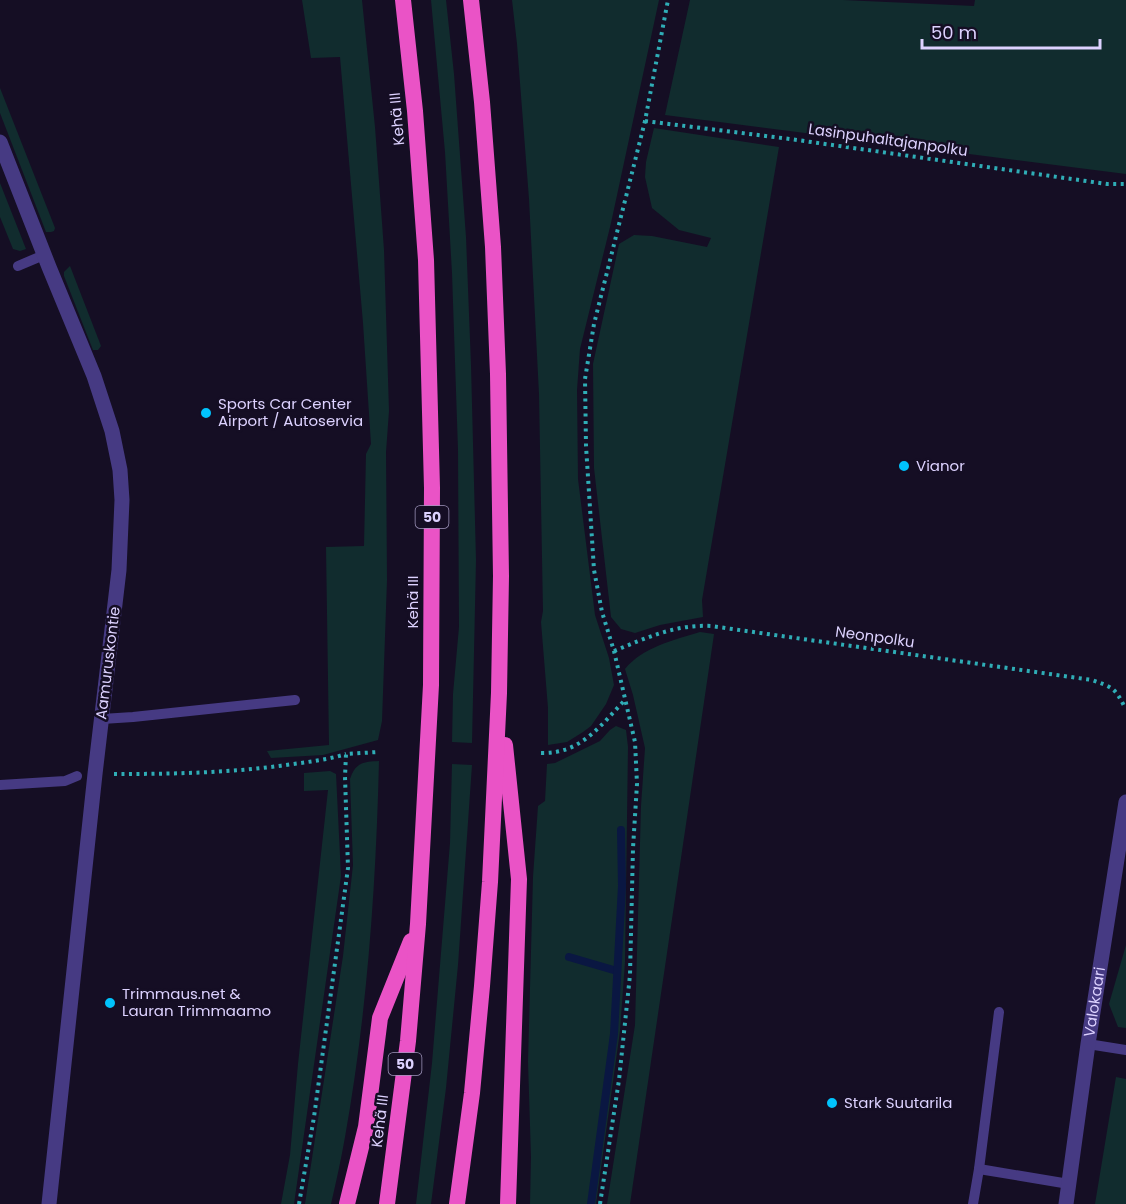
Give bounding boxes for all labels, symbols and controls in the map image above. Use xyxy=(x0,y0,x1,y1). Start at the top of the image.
scale bar xyxy=(922,12,1100,50)
text: 50 m xyxy=(931,20,977,45)
street label: Kehä III xyxy=(384,92,409,146)
street label: Lasinpuhaltajanpolku xyxy=(807,118,969,161)
place label: Sports Car Center Airport / Autoservia xyxy=(218,393,363,431)
marker: Sports Car Center Airport / Autoservia xyxy=(199,406,213,420)
place label: Vianor xyxy=(916,455,965,476)
marker: Vianor xyxy=(897,459,911,473)
road number: 50 xyxy=(416,506,448,528)
street label: Kehä III xyxy=(402,575,423,629)
street label: Aamuruskontie xyxy=(90,605,125,721)
street label: Neonpolku xyxy=(834,621,916,652)
street label: Valokaari xyxy=(1078,965,1110,1039)
place label: Trimmaus.net & Lauran Trimmaamo xyxy=(122,983,271,1021)
marker: Trimmaus.net & Lauran Trimmaamo xyxy=(103,996,117,1010)
road number: 50 xyxy=(388,1053,422,1075)
place label: Stark Suutarila xyxy=(844,1092,952,1113)
street label: Kehä III xyxy=(366,1093,393,1149)
marker: Stark Suutarila xyxy=(825,1096,839,1110)

